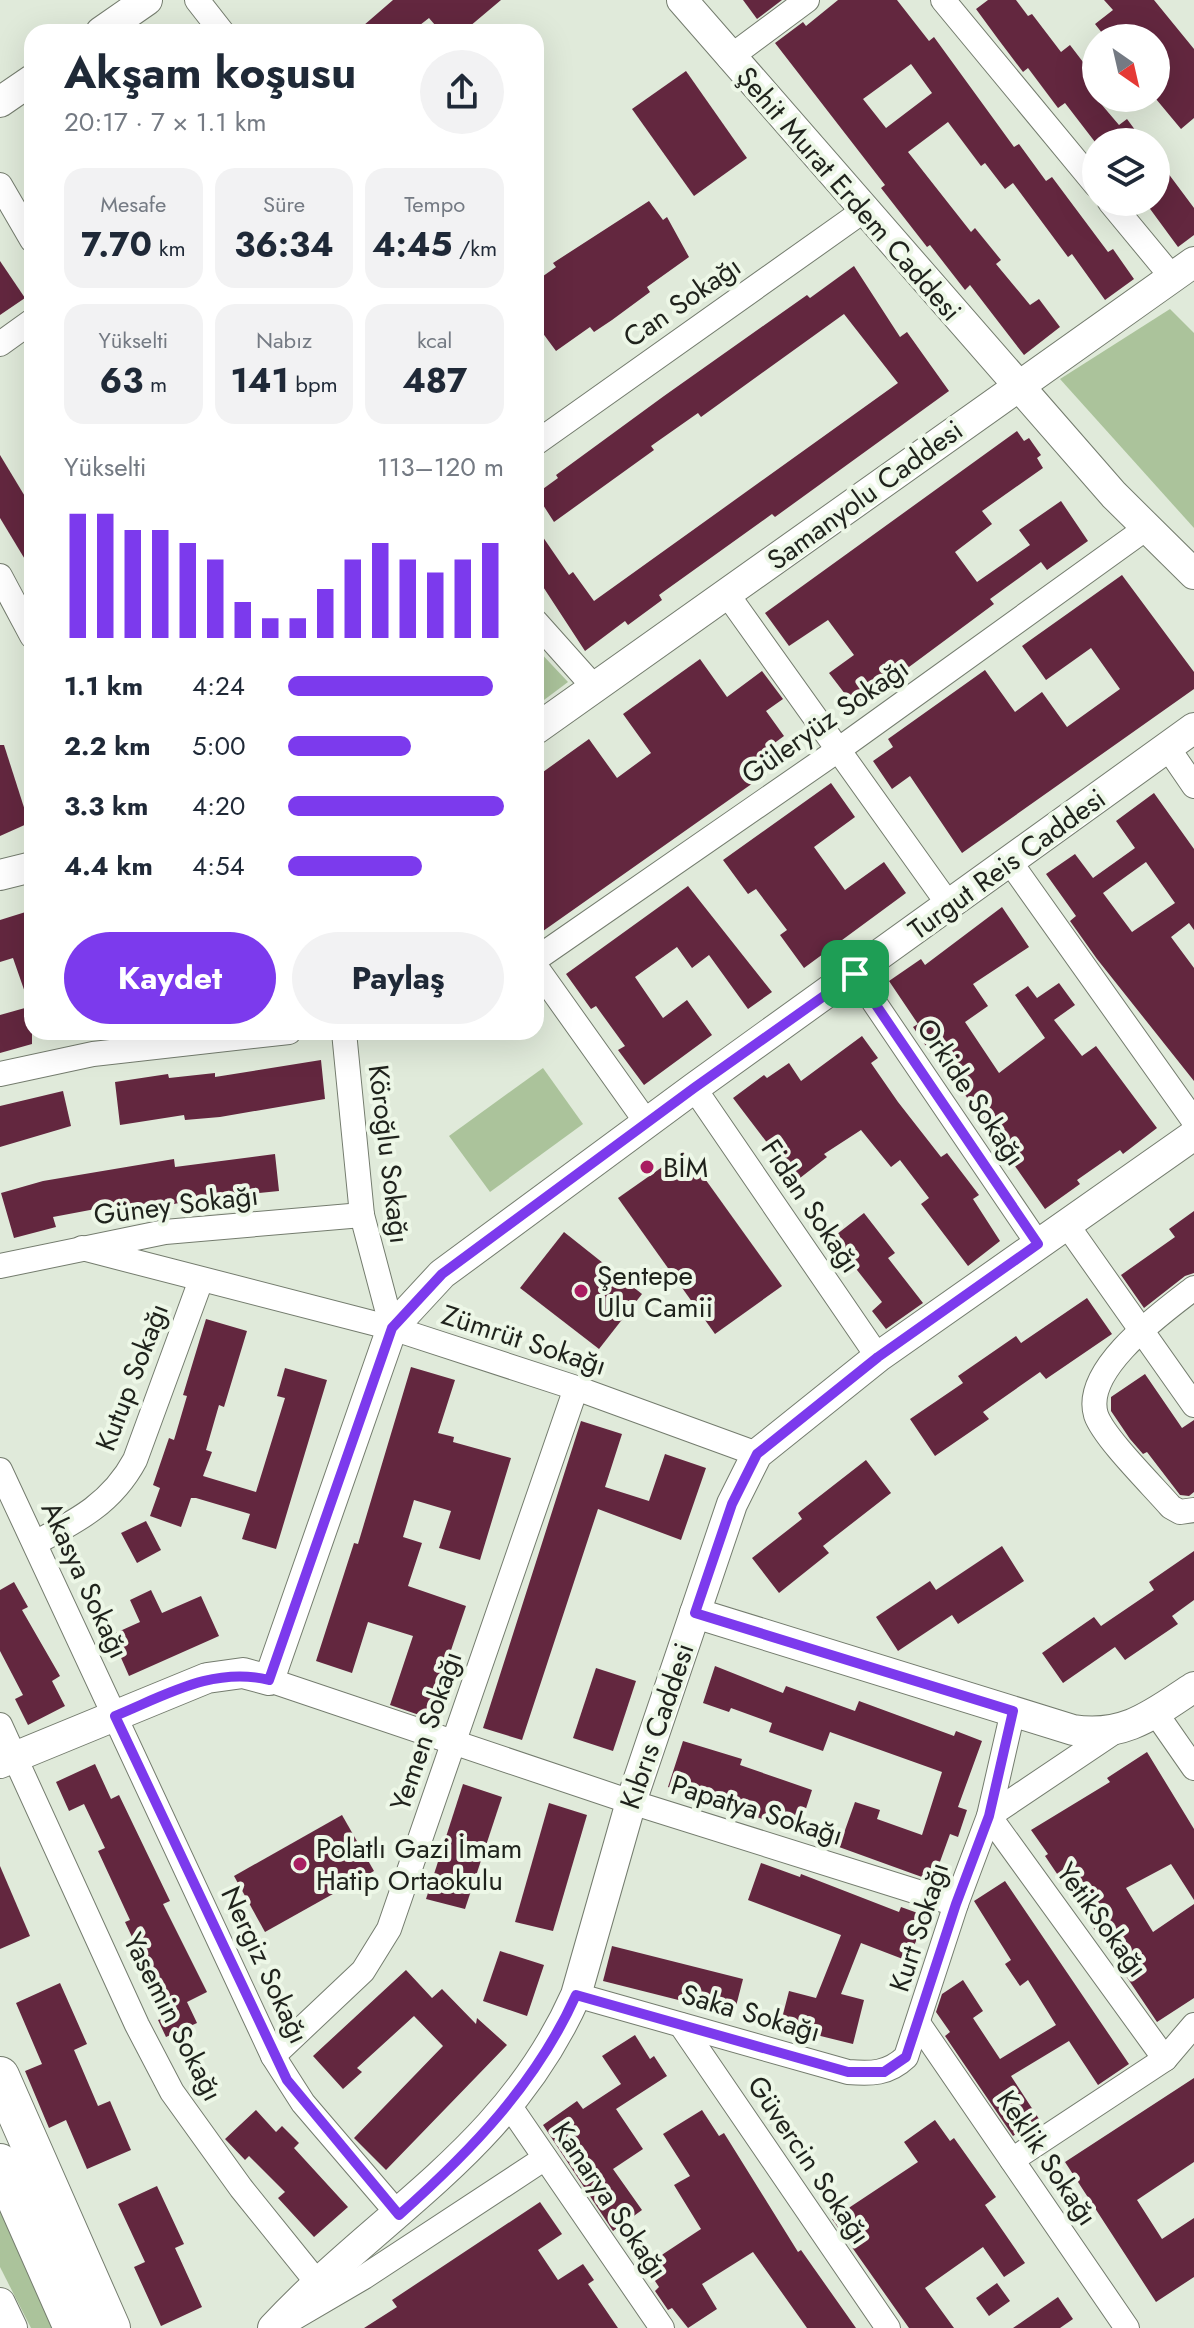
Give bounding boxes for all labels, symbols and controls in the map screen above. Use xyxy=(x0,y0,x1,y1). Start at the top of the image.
north arrow xyxy=(1082,24,1170,112)
map controls xyxy=(1082,24,1170,216)
text: Akşam koşusu xyxy=(64,41,356,105)
button: share xyxy=(420,50,504,134)
street label: Şehit Murat Erdem Caddesi xyxy=(727,58,971,330)
text: 20:17 · 7 × 1.1 km xyxy=(64,103,266,141)
button: layers xyxy=(1082,128,1170,216)
text: Mesafe xyxy=(100,188,166,220)
text: Süre xyxy=(263,188,305,220)
text: Tempo xyxy=(404,188,465,220)
text: 7.70 xyxy=(81,220,152,269)
text: 36:34 xyxy=(234,220,334,269)
text: 4:45 xyxy=(372,220,452,269)
text: km xyxy=(152,232,186,264)
text: /km xyxy=(452,232,497,264)
street label: Can Sokağı xyxy=(615,246,749,358)
text: Yükselti xyxy=(98,324,168,356)
text: Nabız xyxy=(256,324,312,356)
text: kcal xyxy=(417,324,452,356)
text: 63 xyxy=(100,356,143,405)
text: 141 xyxy=(230,356,289,405)
text: 487 xyxy=(402,356,467,405)
text: m xyxy=(143,368,167,400)
text: bpm xyxy=(289,368,338,400)
street label: Samanyolu Caddesi xyxy=(759,410,971,580)
text: Yükselti xyxy=(64,448,147,486)
text: 113–120 m xyxy=(377,448,504,486)
street label: Güleryüz Sokağı xyxy=(733,648,917,794)
text: 1.1 km xyxy=(64,667,143,705)
text: 4:24 xyxy=(192,667,245,705)
text: 2.2 km xyxy=(64,727,151,765)
text: 5:00 xyxy=(192,727,246,765)
street label: Turgut Reis Caddesi xyxy=(900,778,1114,950)
text: 3.3 km xyxy=(64,787,148,825)
text: 4:20 xyxy=(192,787,245,825)
text: 4.4 km xyxy=(64,847,153,885)
text: 4:54 xyxy=(192,847,245,885)
button: Kaydet xyxy=(64,932,276,1024)
button: Paylaş xyxy=(292,932,504,1024)
pin xyxy=(821,940,889,1008)
icon: arrive xyxy=(833,952,877,996)
street label: Orkide Sokağı xyxy=(907,1010,1035,1174)
street label: Köroğlu Sokağı xyxy=(358,1062,420,1246)
street label: Fidan Sokağı xyxy=(751,1131,871,1281)
place label: BİM xyxy=(663,1147,708,1188)
marker: BİM xyxy=(638,1158,656,1176)
street label: Güney Sokağı xyxy=(91,1175,261,1235)
place label: Şentepe Ulu Camii xyxy=(597,1255,713,1328)
marker: Şentepe Ulu Camii xyxy=(572,1282,590,1300)
street label: Zümrüt Sokağı xyxy=(436,1294,612,1386)
street label: Kutup Sokağı xyxy=(85,1297,179,1457)
street label: Akasya Sokağı xyxy=(31,1495,139,1665)
street label: Kıbrıs Caddesi xyxy=(609,1637,705,1815)
street label: Yemen Sokağı xyxy=(380,1646,472,1816)
street label: Papatya Sokağı xyxy=(666,1764,848,1856)
place label: Polatlı Gazi İmam Hatip Ortaokulu xyxy=(316,1828,522,1901)
street label: YetikSokağı xyxy=(1046,1854,1158,1986)
marker: Polatlı Gazi İmam Hatip Ortaokulu xyxy=(291,1855,309,1873)
street label: Kurt Sokağı xyxy=(879,1857,959,1997)
street label: Nergiz Sokağı xyxy=(211,1880,319,2050)
street label: Yasemin Sokağı xyxy=(113,1926,233,2108)
street label: Saka Sokağı xyxy=(677,1974,825,2052)
street label: Güvercin Sokağı xyxy=(737,2068,881,2252)
street label: Keklik Sokağı xyxy=(986,2082,1108,2234)
street label: Kanarya Sokağı xyxy=(542,2113,678,2287)

